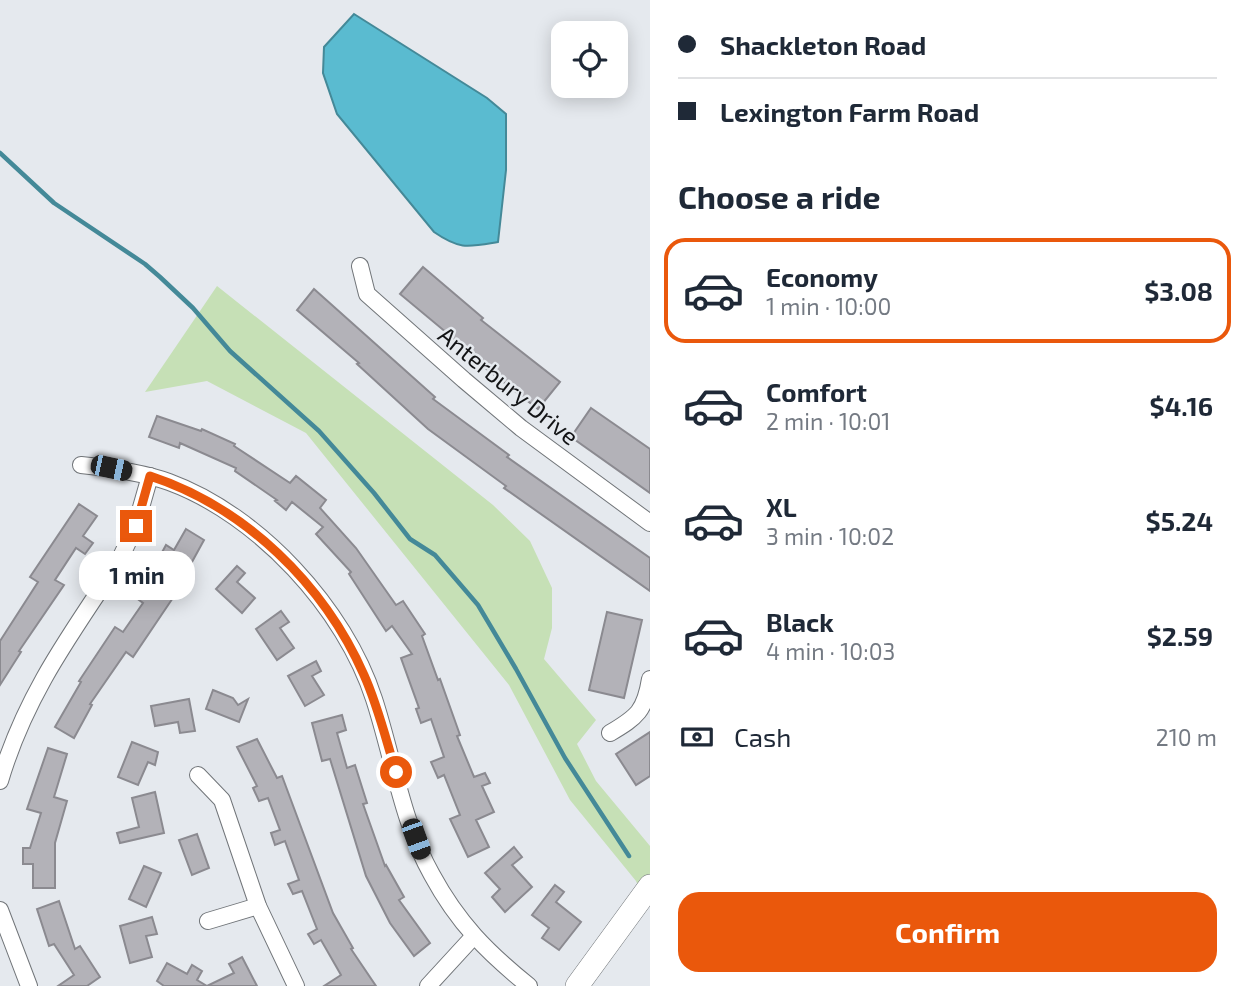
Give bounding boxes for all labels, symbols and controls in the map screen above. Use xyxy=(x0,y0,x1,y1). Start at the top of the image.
map controls xyxy=(551,21,628,98)
button: locate xyxy=(551,21,628,98)
text: Shackleton Road xyxy=(720,29,926,60)
text: Lexington Farm Road xyxy=(720,96,979,127)
text: Choose a ride xyxy=(678,177,881,215)
icon: car xyxy=(682,259,745,322)
text: Economy xyxy=(766,261,878,292)
text: $3.08 xyxy=(1144,275,1213,306)
text: 1 min · 10:00 xyxy=(766,292,891,320)
street label: Anterbury Drive xyxy=(433,320,585,450)
icon: car xyxy=(682,374,745,437)
text: Comfort xyxy=(766,376,867,407)
text: $4.16 xyxy=(1150,390,1213,421)
text: 2 min · 10:01 xyxy=(766,407,890,435)
car xyxy=(89,453,134,483)
icon: car xyxy=(682,489,745,552)
text: XL xyxy=(766,491,797,522)
text: $5.24 xyxy=(1146,505,1213,536)
route end xyxy=(120,510,152,542)
text: 3 min · 10:02 xyxy=(766,522,894,550)
callout: 1 min xyxy=(78,550,194,600)
text: 1 min xyxy=(109,561,165,589)
icon: car xyxy=(682,604,745,667)
text: Black xyxy=(766,606,834,637)
text: $2.59 xyxy=(1147,620,1213,651)
text: 4 min · 10:03 xyxy=(766,637,895,665)
icon: cash xyxy=(678,718,716,756)
text: Cash xyxy=(734,721,791,752)
text: 210 m xyxy=(1156,723,1217,751)
route start xyxy=(380,756,412,788)
car xyxy=(399,816,434,862)
button: Confirm xyxy=(678,892,1217,972)

